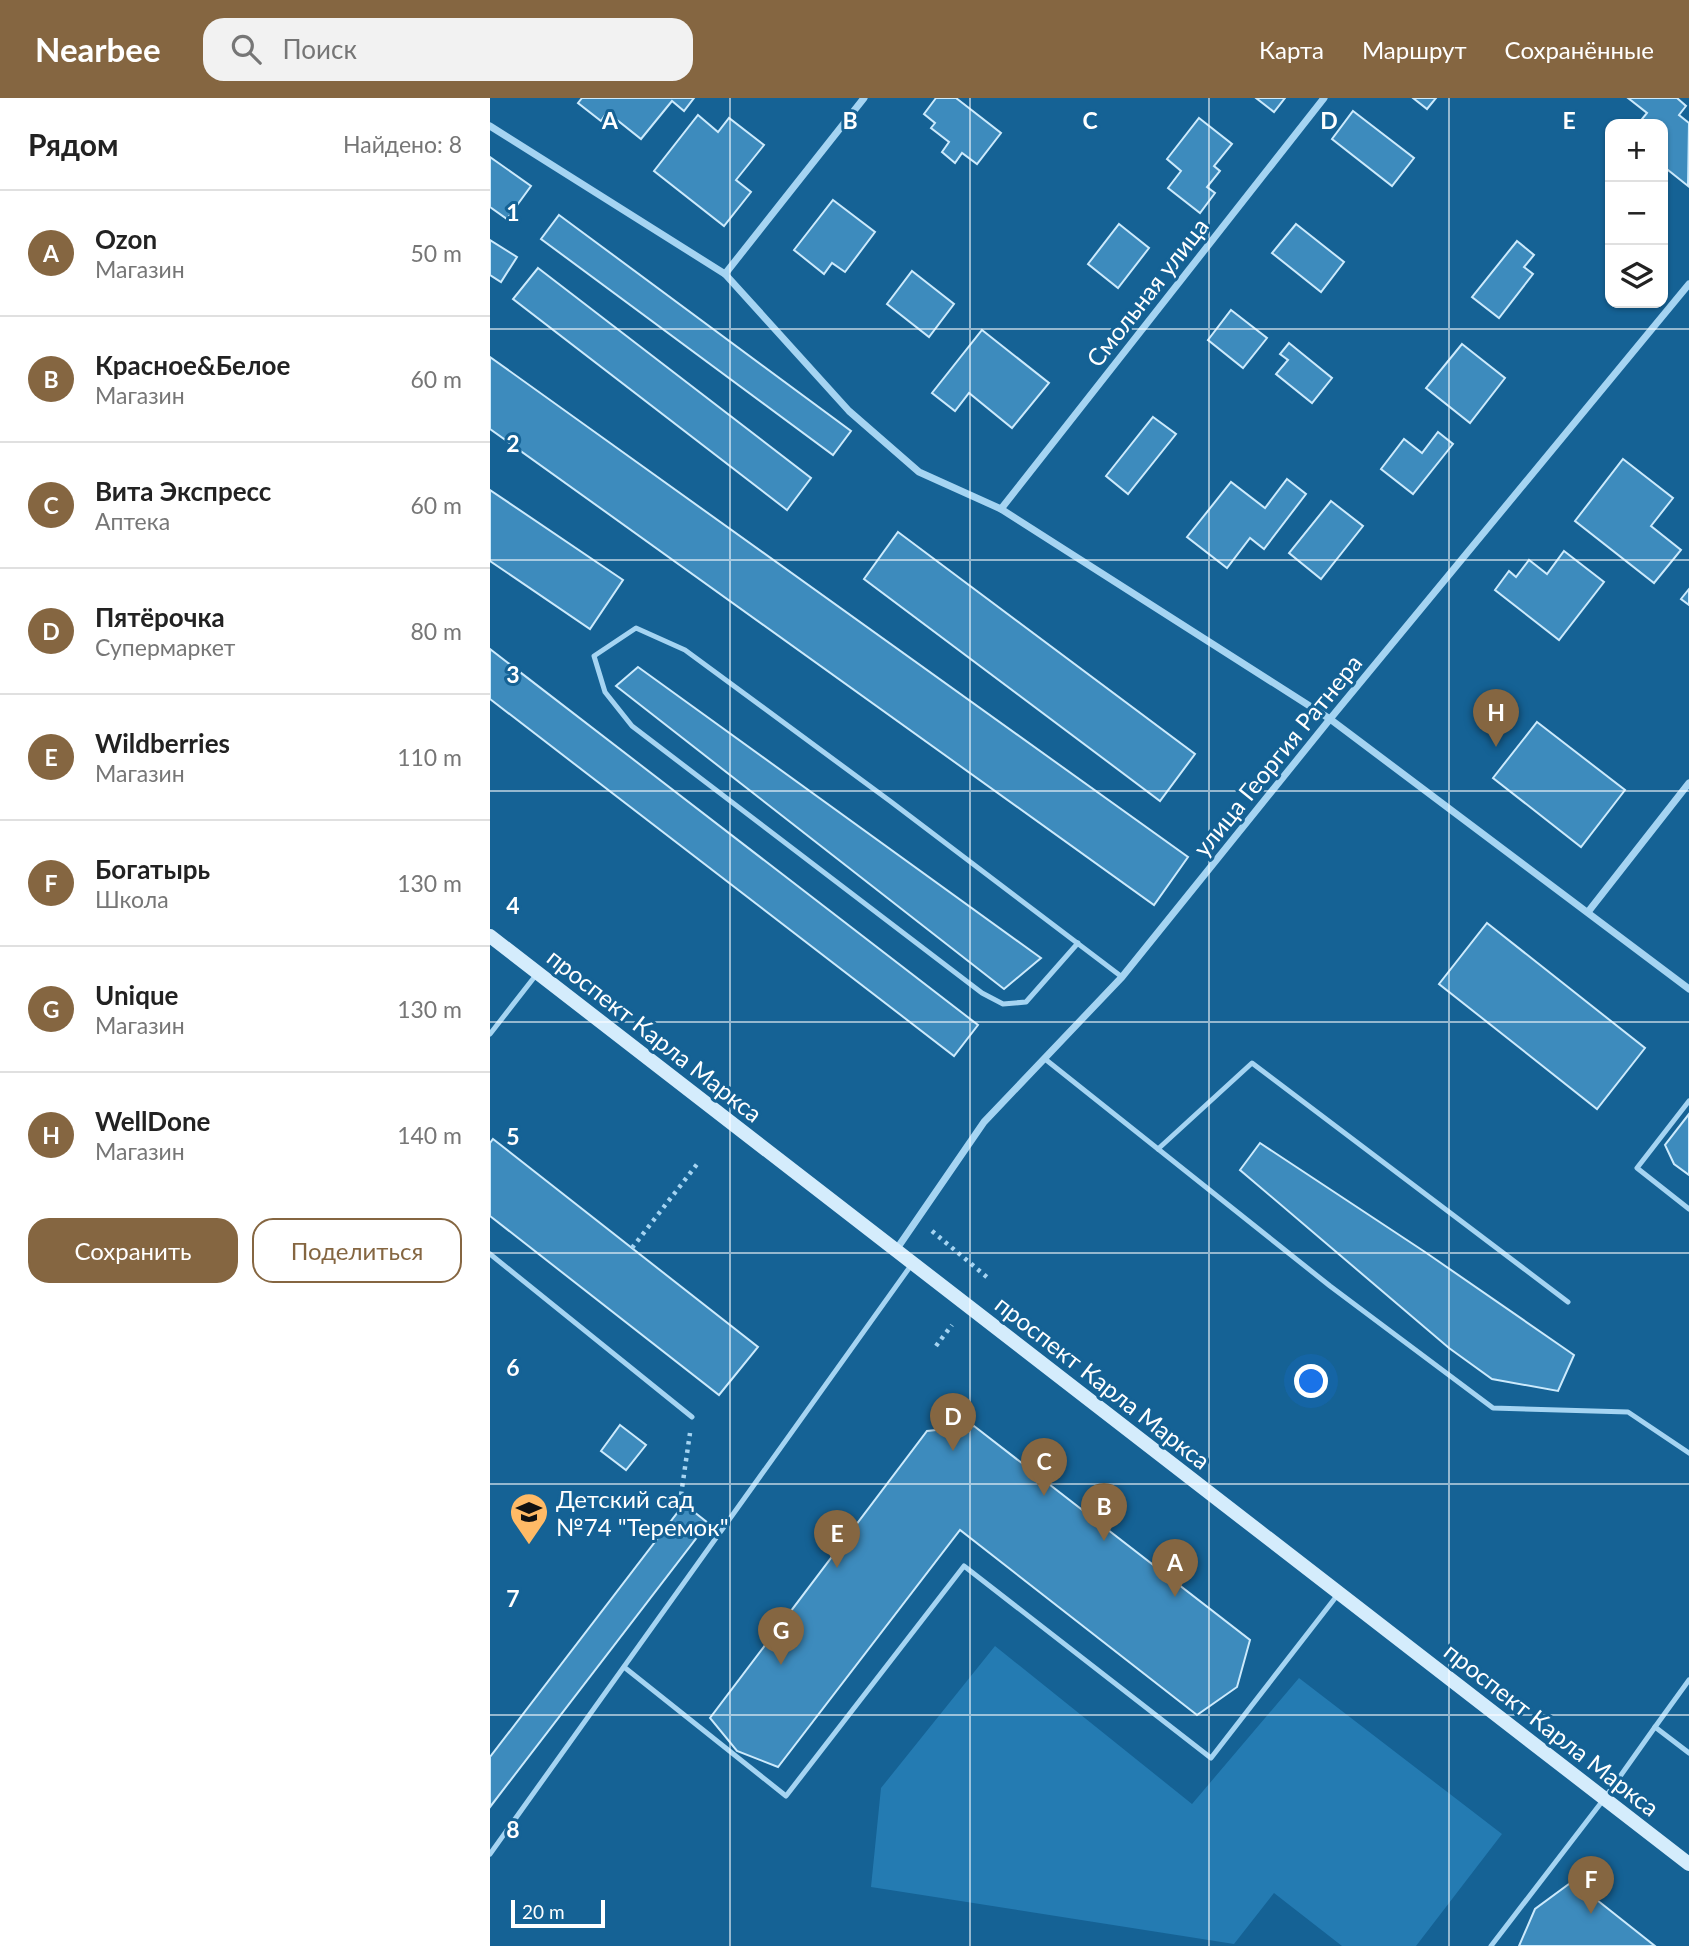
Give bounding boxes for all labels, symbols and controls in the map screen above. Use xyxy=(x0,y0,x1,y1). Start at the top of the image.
search box xyxy=(203,18,693,81)
text: Nearbee xyxy=(35,29,161,69)
icon: search xyxy=(227,30,265,68)
text: Поиск xyxy=(283,33,357,65)
text: Карта xyxy=(1259,35,1324,64)
text: Маршрут xyxy=(1362,35,1467,64)
text: Сохранённые xyxy=(1505,35,1654,64)
text: A xyxy=(601,106,619,134)
text: B xyxy=(842,106,858,134)
text: C xyxy=(1082,106,1098,134)
text: D xyxy=(1320,106,1338,134)
text: E xyxy=(1562,106,1576,134)
map controls xyxy=(1605,119,1668,308)
button: + xyxy=(1605,119,1668,182)
text: Рядом xyxy=(28,126,118,162)
text: Найдено: 8 xyxy=(343,130,462,158)
button: − xyxy=(1605,182,1668,245)
text: 1 xyxy=(506,198,520,226)
street label: Смольная улица xyxy=(1080,212,1214,372)
text: Ozon xyxy=(95,223,157,255)
text: A xyxy=(43,239,59,267)
text: 50 m xyxy=(411,239,462,267)
button: layers xyxy=(1605,245,1668,308)
text: Магазин xyxy=(95,255,185,283)
text: Красное&Белое xyxy=(95,349,290,381)
text: B xyxy=(43,365,59,393)
text: 60 m xyxy=(411,365,462,393)
text: Магазин xyxy=(95,381,185,409)
text: 2 xyxy=(506,429,520,457)
text: Вита Экспресс xyxy=(95,475,271,507)
text: C xyxy=(43,491,59,519)
text: 60 m xyxy=(411,491,462,519)
text: Аптека xyxy=(95,507,170,535)
text: Пятёрочка xyxy=(95,601,225,633)
text: D xyxy=(42,617,60,645)
text: 80 m xyxy=(411,617,462,645)
text: Супермаркет xyxy=(95,633,235,661)
street label: улица Георгия Ратнера xyxy=(1187,648,1367,862)
text: 3 xyxy=(506,660,520,688)
pin: H xyxy=(1473,689,1519,747)
text: Wildberries xyxy=(95,727,230,759)
text: E xyxy=(44,743,58,771)
text: 110 m xyxy=(397,743,462,771)
text: Магазин xyxy=(95,759,185,787)
text: Богатырь xyxy=(95,853,210,885)
text: F xyxy=(44,869,58,897)
text: 130 m xyxy=(397,869,462,897)
text: Школа xyxy=(95,885,169,913)
text: 4 xyxy=(506,891,520,919)
street label: проспект Карла Маркса xyxy=(542,942,768,1128)
text: Unique xyxy=(95,979,178,1011)
text: G xyxy=(43,995,59,1023)
text: 130 m xyxy=(397,995,462,1023)
text: Магазин xyxy=(95,1011,185,1039)
text: WellDone xyxy=(95,1105,210,1137)
text: H xyxy=(42,1121,60,1149)
text: 140 m xyxy=(397,1121,462,1149)
text: 5 xyxy=(506,1122,520,1150)
text: Магазин xyxy=(95,1137,185,1165)
button: Сохранить xyxy=(28,1218,238,1283)
button: Поделиться xyxy=(252,1218,462,1283)
street label: проспект Карла Маркса xyxy=(990,1289,1216,1475)
text: 6 xyxy=(506,1353,520,1381)
your location xyxy=(1294,1364,1328,1398)
pin: D xyxy=(930,1393,976,1451)
pin: C xyxy=(1021,1438,1067,1496)
pin: B xyxy=(1081,1483,1127,1541)
place label: Детский сад №74 "Теремок" xyxy=(556,1484,729,1541)
school or university icon: Детский сад №74 "Теремок" xyxy=(508,1491,550,1546)
pin: E xyxy=(814,1510,860,1568)
pin: A xyxy=(1152,1539,1198,1597)
text: 7 xyxy=(506,1584,520,1612)
pin: G xyxy=(758,1607,804,1665)
street label: проспект Карла Маркса xyxy=(1439,1636,1665,1822)
text: 8 xyxy=(506,1815,520,1843)
pin: F xyxy=(1568,1856,1614,1914)
scale bar xyxy=(511,1897,606,1929)
text: 20 m xyxy=(522,1900,565,1923)

